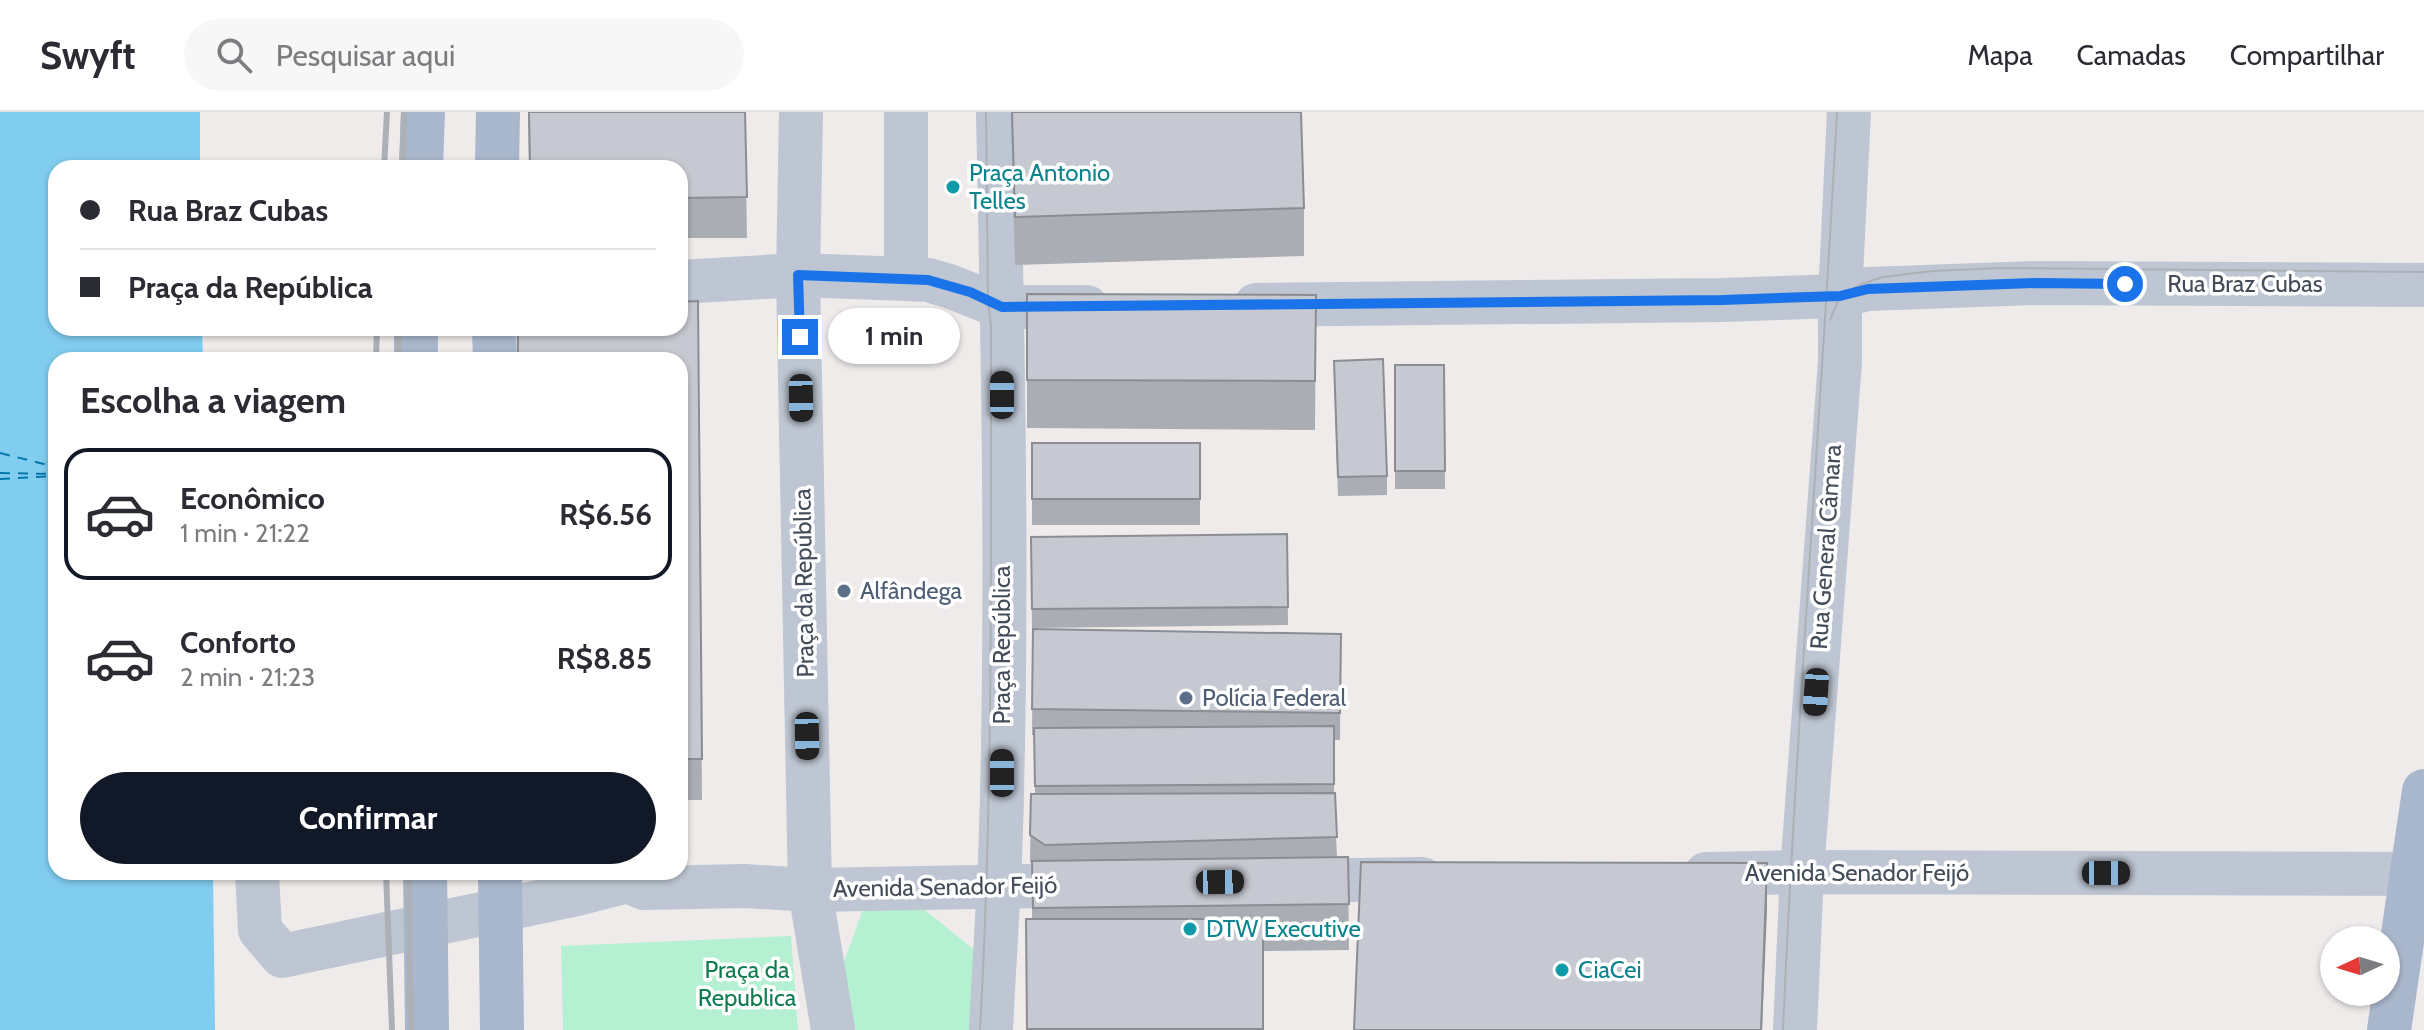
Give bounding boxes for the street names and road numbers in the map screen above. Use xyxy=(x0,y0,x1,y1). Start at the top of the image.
street label: Rua Braz Cubas xyxy=(2167,269,2323,298)
street label: Rua General Câmara xyxy=(1804,443,1847,650)
street label: Praça da República xyxy=(787,488,820,678)
street label: Praça República xyxy=(987,565,1016,725)
street label: Avenida Senador Feijó xyxy=(1745,858,1969,887)
street label: Avenida Senador Feijó xyxy=(833,870,1057,903)

